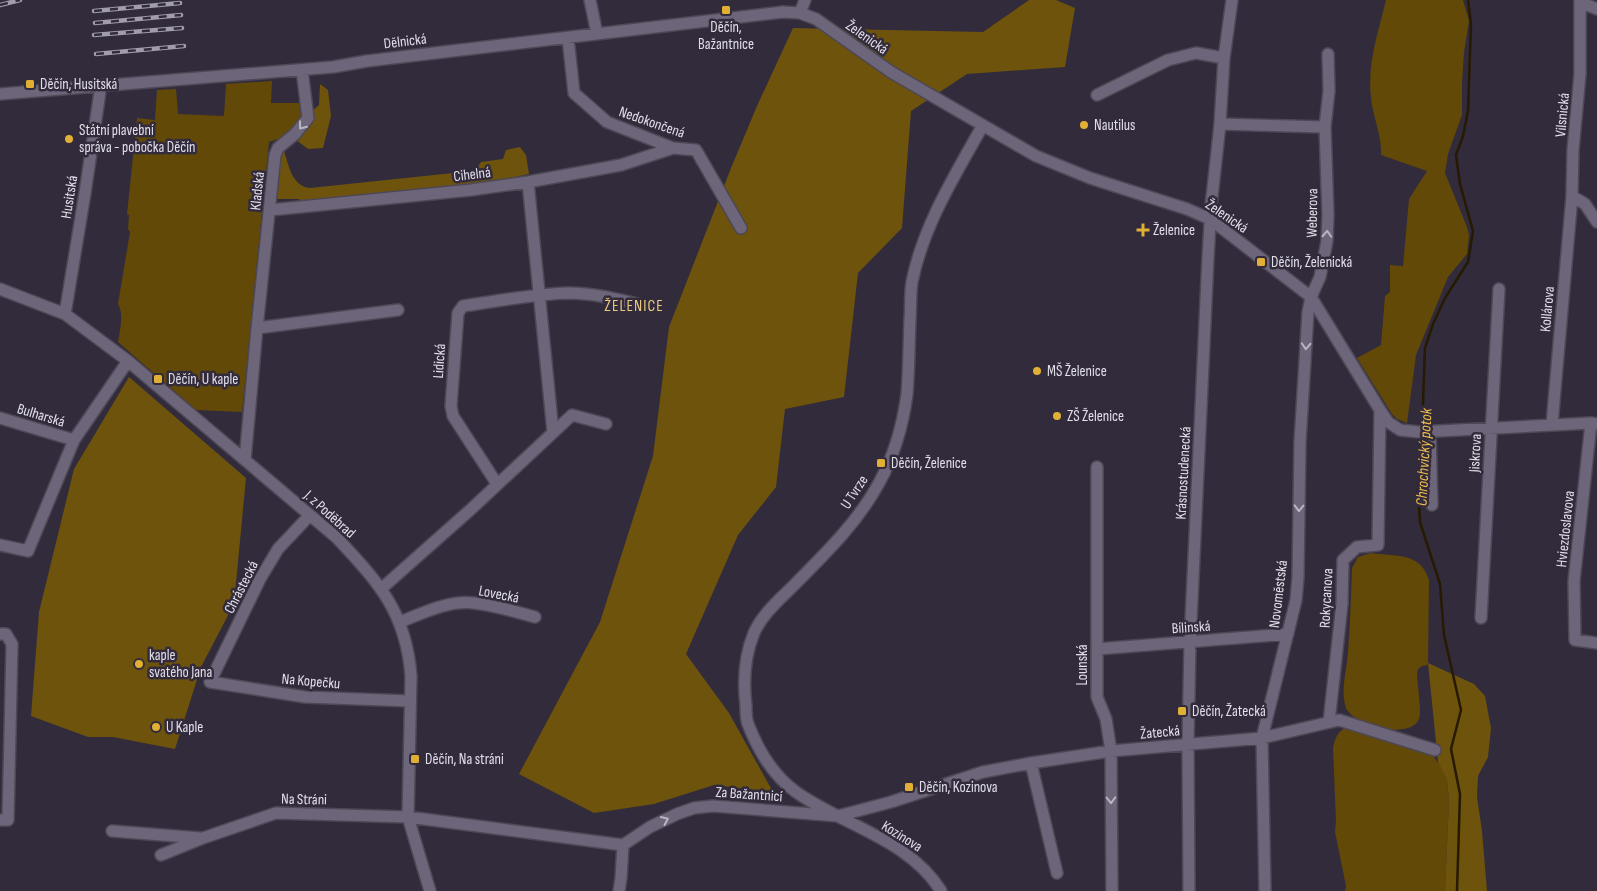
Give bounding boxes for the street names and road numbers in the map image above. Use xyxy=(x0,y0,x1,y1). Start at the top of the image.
street label: Želenická xyxy=(842,16,892,59)
street label: Dělnická xyxy=(383,29,428,54)
street label: Vilsnická xyxy=(1551,92,1574,138)
street label: Nedokončená xyxy=(616,102,688,143)
street label: Cihelná xyxy=(452,163,492,186)
street label: Kladská xyxy=(246,171,269,211)
street label: Husitská xyxy=(57,174,82,220)
street label: Weberova xyxy=(1303,188,1322,238)
street label: Želenická xyxy=(1202,195,1252,238)
street label: Kollárova xyxy=(1536,285,1559,333)
street label: Lidická xyxy=(429,343,450,379)
street label: Bulharská xyxy=(15,399,67,432)
street label: Krásnostudenecká xyxy=(1172,426,1195,520)
street label: Jiskrova xyxy=(1465,433,1486,474)
street label: U Tvrze xyxy=(836,472,872,513)
street label: J. z Poděbrad xyxy=(299,486,359,543)
street label: Hviezdoslavova xyxy=(1552,490,1579,568)
street label: Chrástecká xyxy=(220,557,263,617)
street label: Novoměstská xyxy=(1265,559,1292,629)
street label: Rokycanova xyxy=(1315,567,1338,628)
street label: Lovecká xyxy=(477,581,521,608)
street label: Bílinská xyxy=(1171,617,1211,638)
street label: Lounská xyxy=(1073,644,1092,686)
street label: Na Kopečku xyxy=(281,669,341,694)
street label: Žatecká xyxy=(1139,721,1181,744)
street label: Za Bažantnicí xyxy=(715,783,783,806)
street label: Na Stráni xyxy=(281,790,327,809)
street label: Kozinova xyxy=(878,817,926,856)

